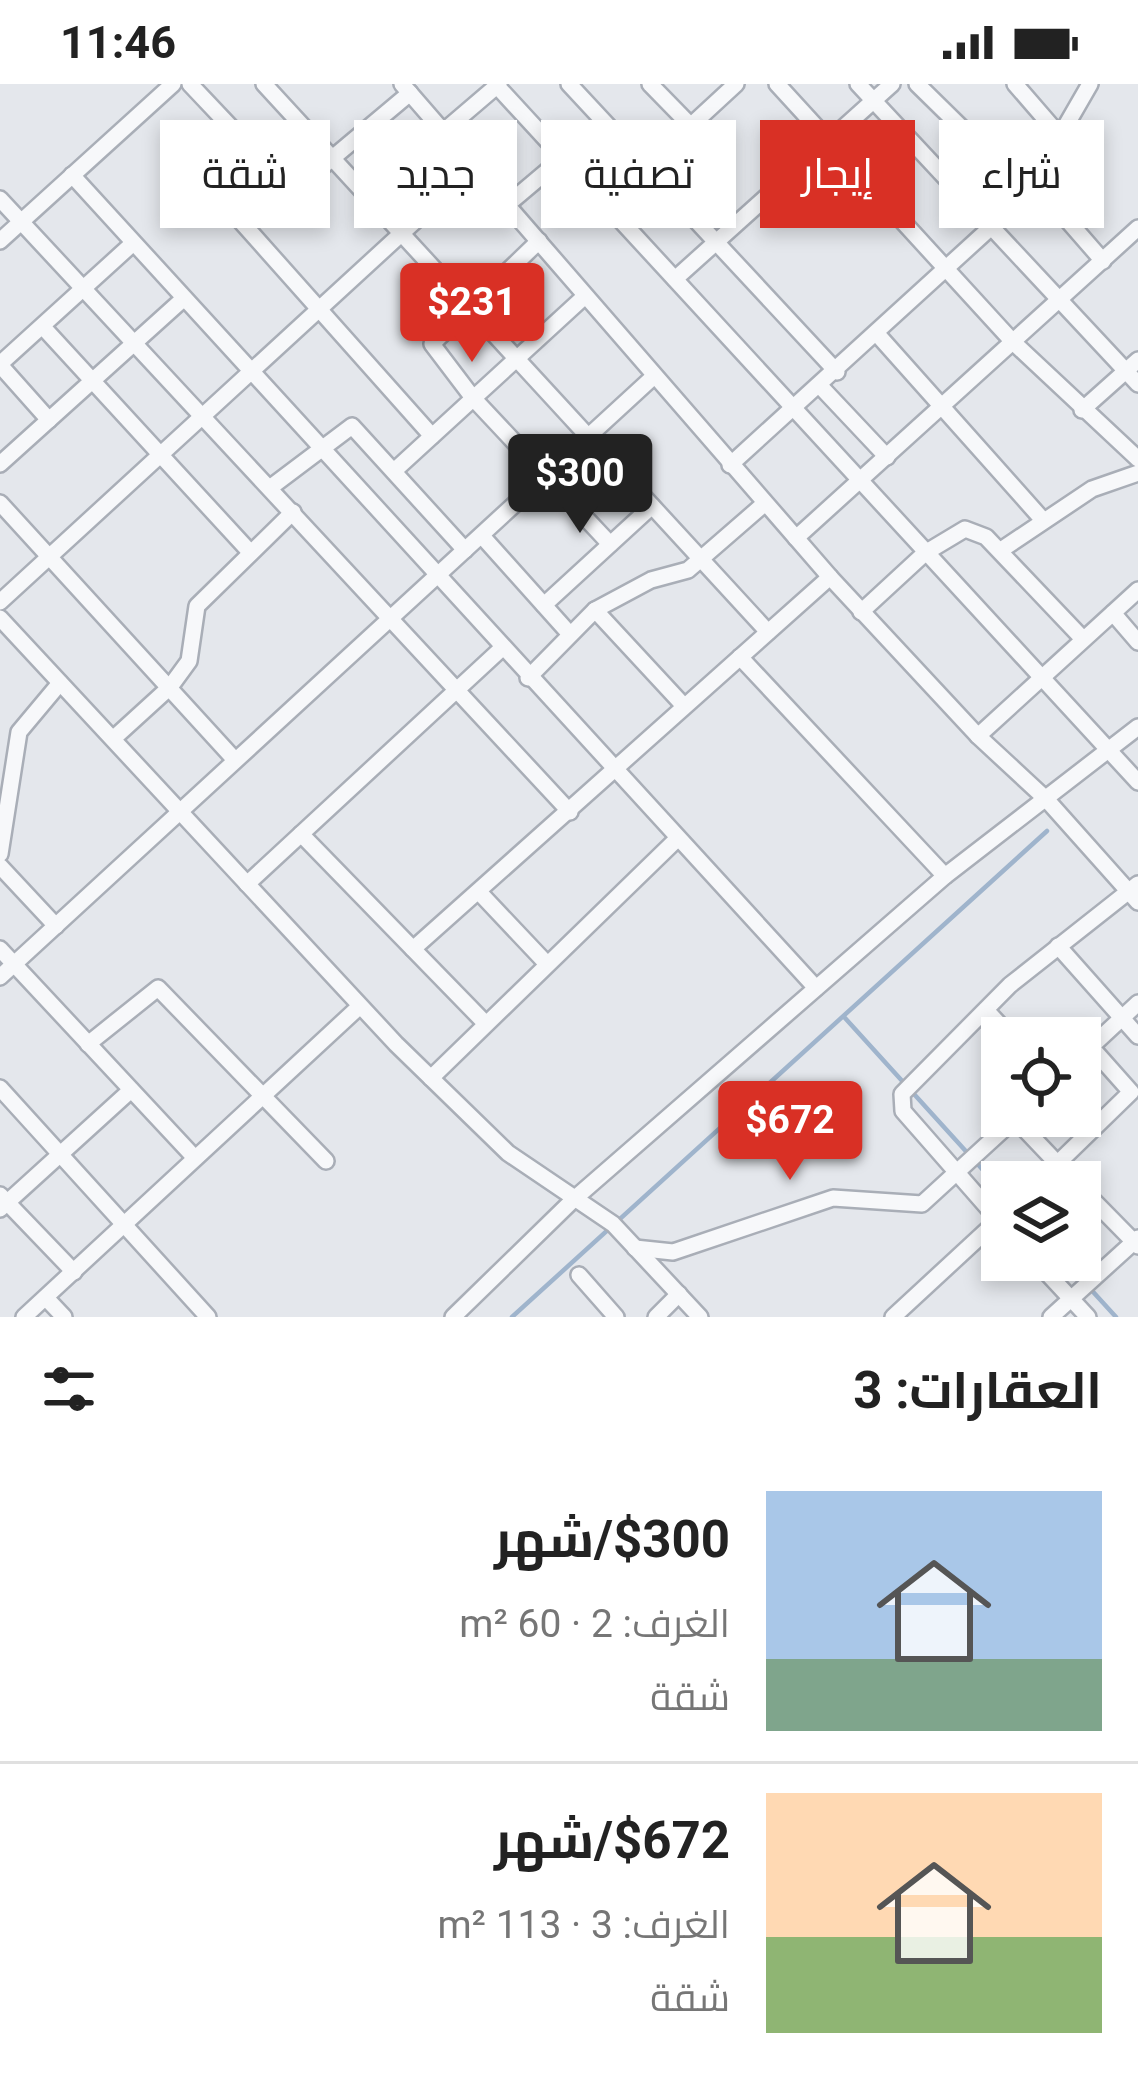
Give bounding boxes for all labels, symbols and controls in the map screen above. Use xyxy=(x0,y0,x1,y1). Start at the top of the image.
text: 11:46 xyxy=(60,16,176,69)
chip: شقة xyxy=(160,120,330,228)
chip: جديد xyxy=(354,120,517,228)
chip: تصفية xyxy=(541,120,736,228)
chip: إيجار xyxy=(760,120,915,228)
chip: شراء xyxy=(939,120,1104,228)
pin: $231 xyxy=(401,263,543,365)
text: $231 xyxy=(427,279,517,325)
pin: $300 xyxy=(509,434,651,536)
text: $300 xyxy=(535,450,625,496)
map controls xyxy=(981,1017,1101,1281)
button: locate xyxy=(981,1017,1101,1137)
pin: $672 xyxy=(719,1081,861,1183)
text: $672 xyxy=(745,1097,835,1143)
button: layers xyxy=(981,1161,1101,1281)
icon: filters xyxy=(36,1356,102,1422)
text: العقارات: 3 xyxy=(853,1361,1102,1420)
text: $300/شهر xyxy=(494,1510,730,1569)
icon: home xyxy=(862,1539,1006,1683)
text: الغرف: 2 · 60 m² xyxy=(459,1601,730,1647)
text: شقة xyxy=(650,1674,730,1720)
text: $672/شهر xyxy=(494,1811,730,1870)
icon: home xyxy=(862,1841,1006,1985)
text: الغرف: 3 · 113 m² xyxy=(437,1902,730,1948)
text: شقة xyxy=(650,1975,730,2021)

